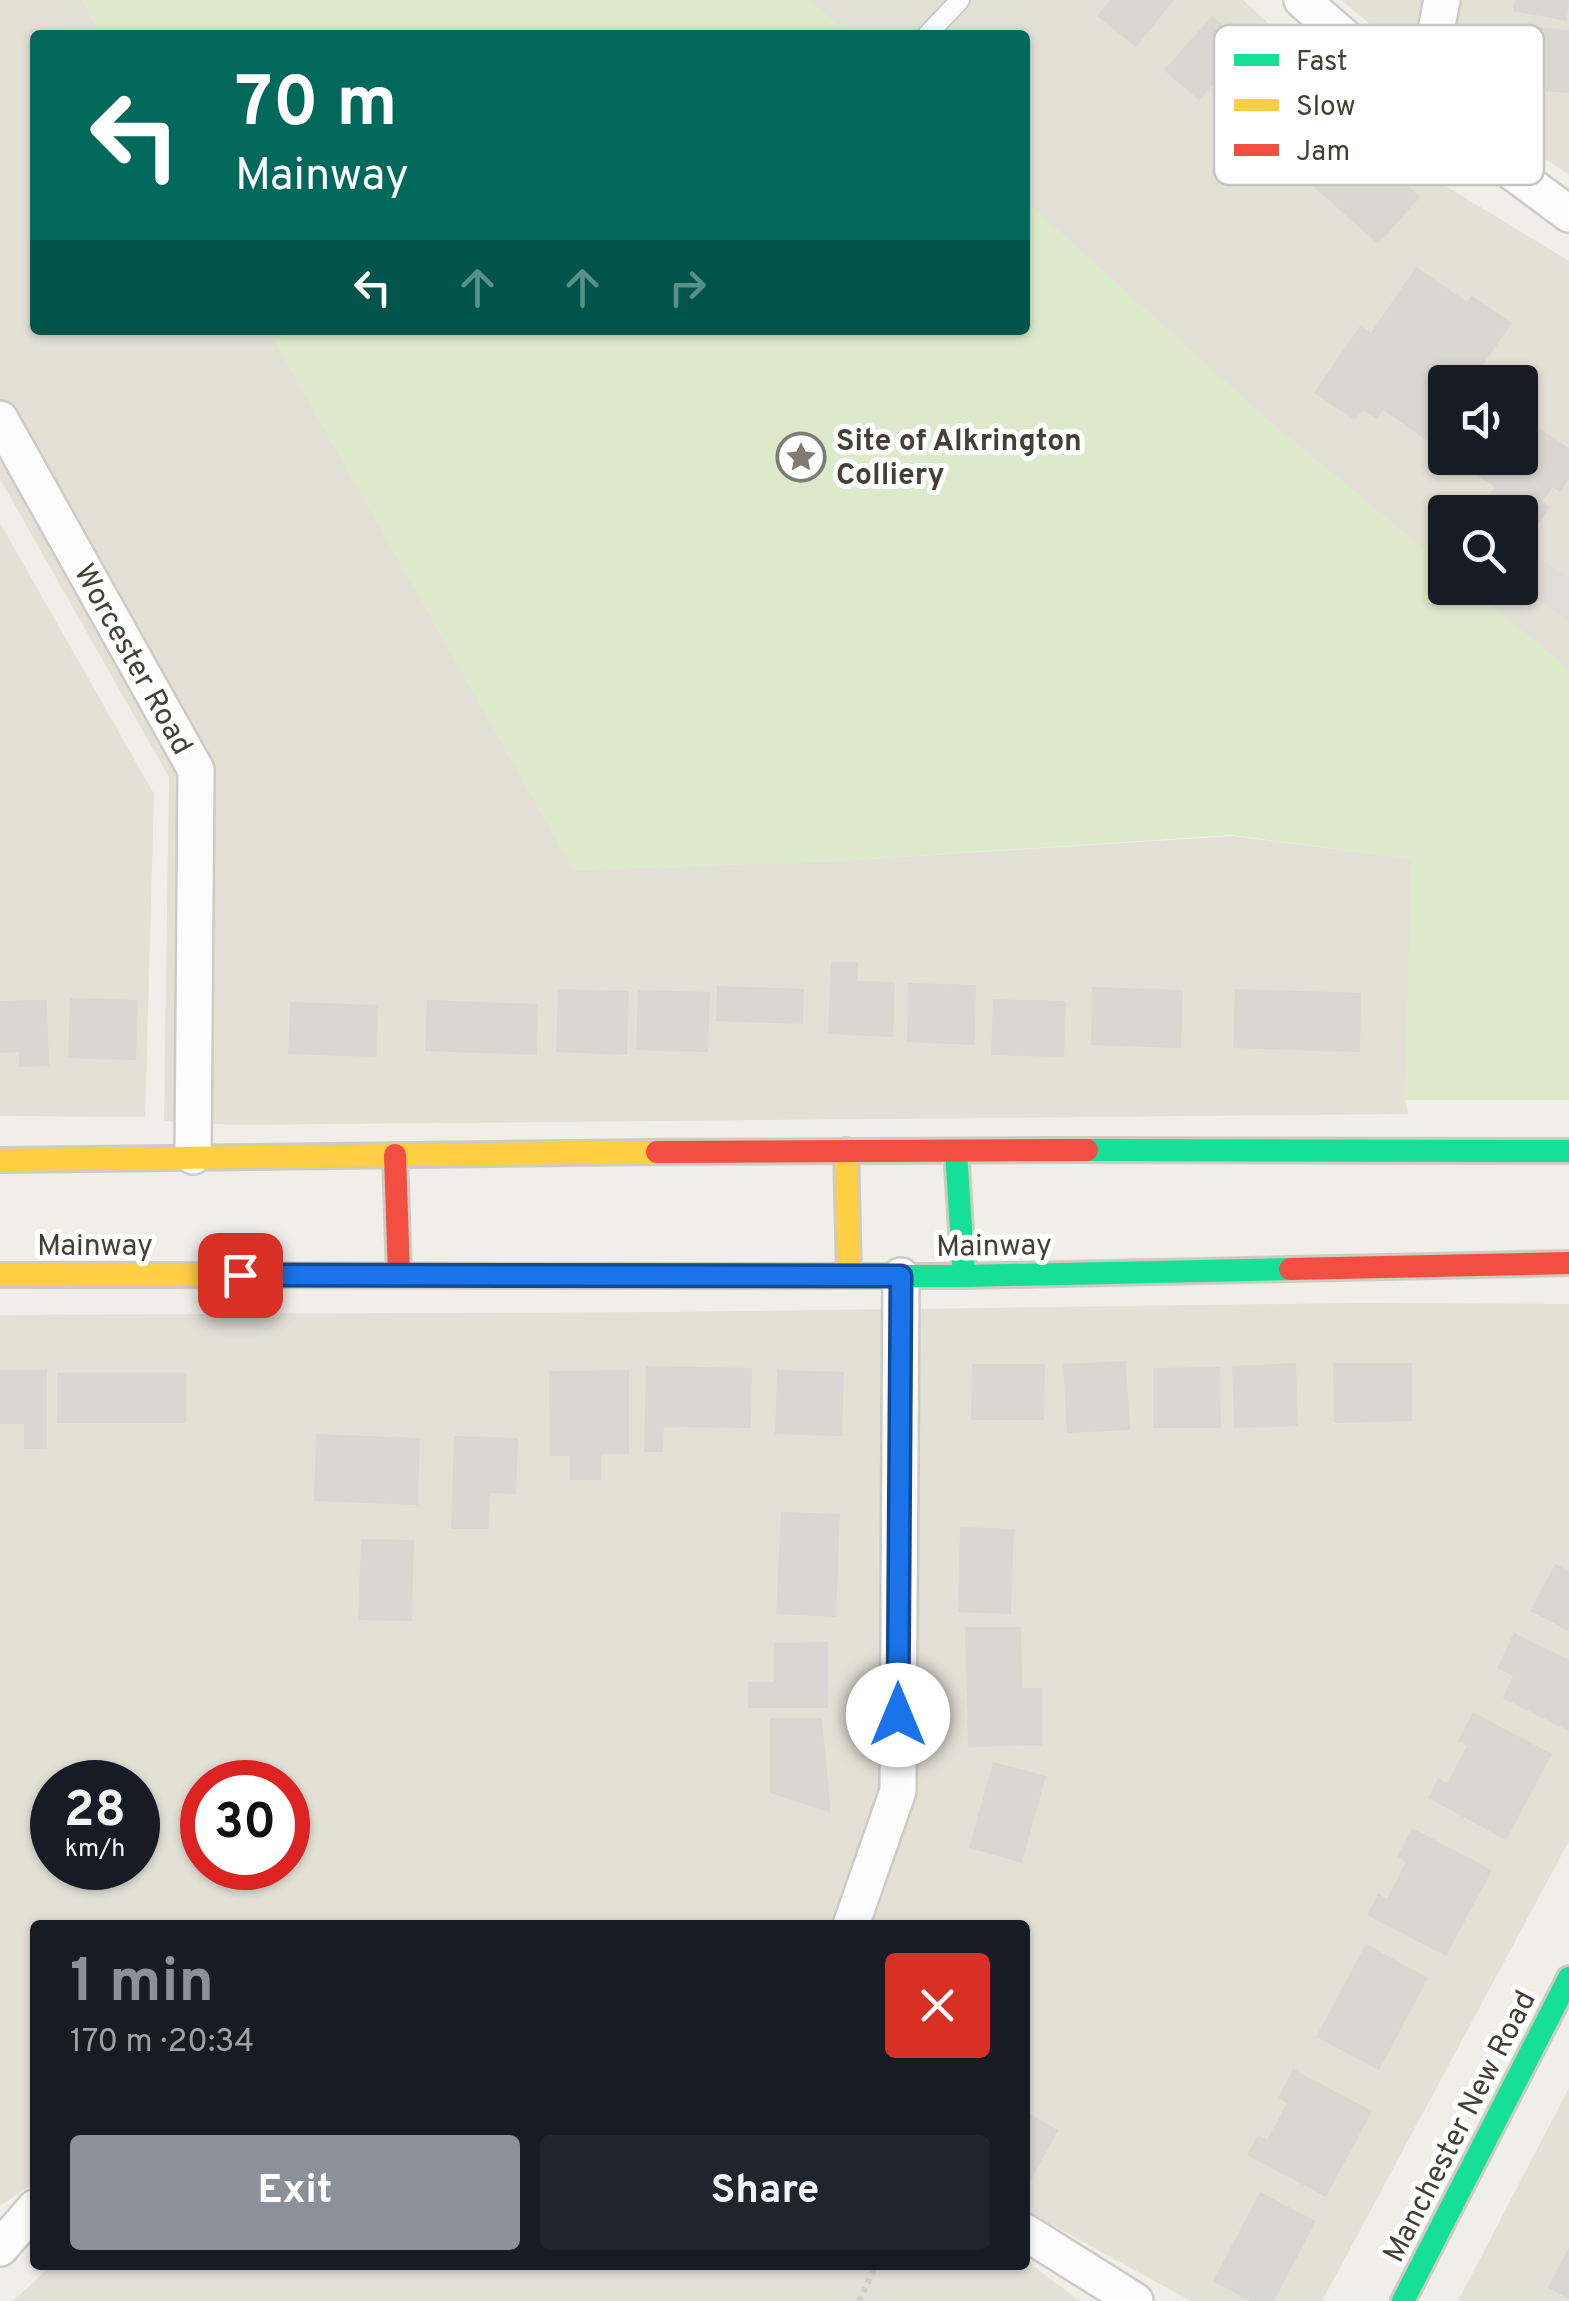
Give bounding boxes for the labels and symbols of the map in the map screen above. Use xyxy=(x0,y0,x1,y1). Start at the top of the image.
legend xyxy=(1214,25,1544,185)
text: Fast xyxy=(1296,45,1348,81)
text: Slow xyxy=(1296,90,1355,126)
text: Jam xyxy=(1296,135,1350,171)
place label: Site of Alkrington Colliery xyxy=(836,424,1082,495)
place icon: Site of Alkrington Colliery xyxy=(775,431,827,483)
street label: Worcester Road xyxy=(64,558,200,762)
street label: Mainway xyxy=(936,1228,1052,1267)
street label: Mainway xyxy=(37,1229,153,1266)
pin xyxy=(198,1233,283,1318)
position arrow xyxy=(846,1663,950,1767)
speed limit sign: 30 xyxy=(180,1760,310,1890)
street label: Manchester New Road xyxy=(1377,1985,1546,2269)

